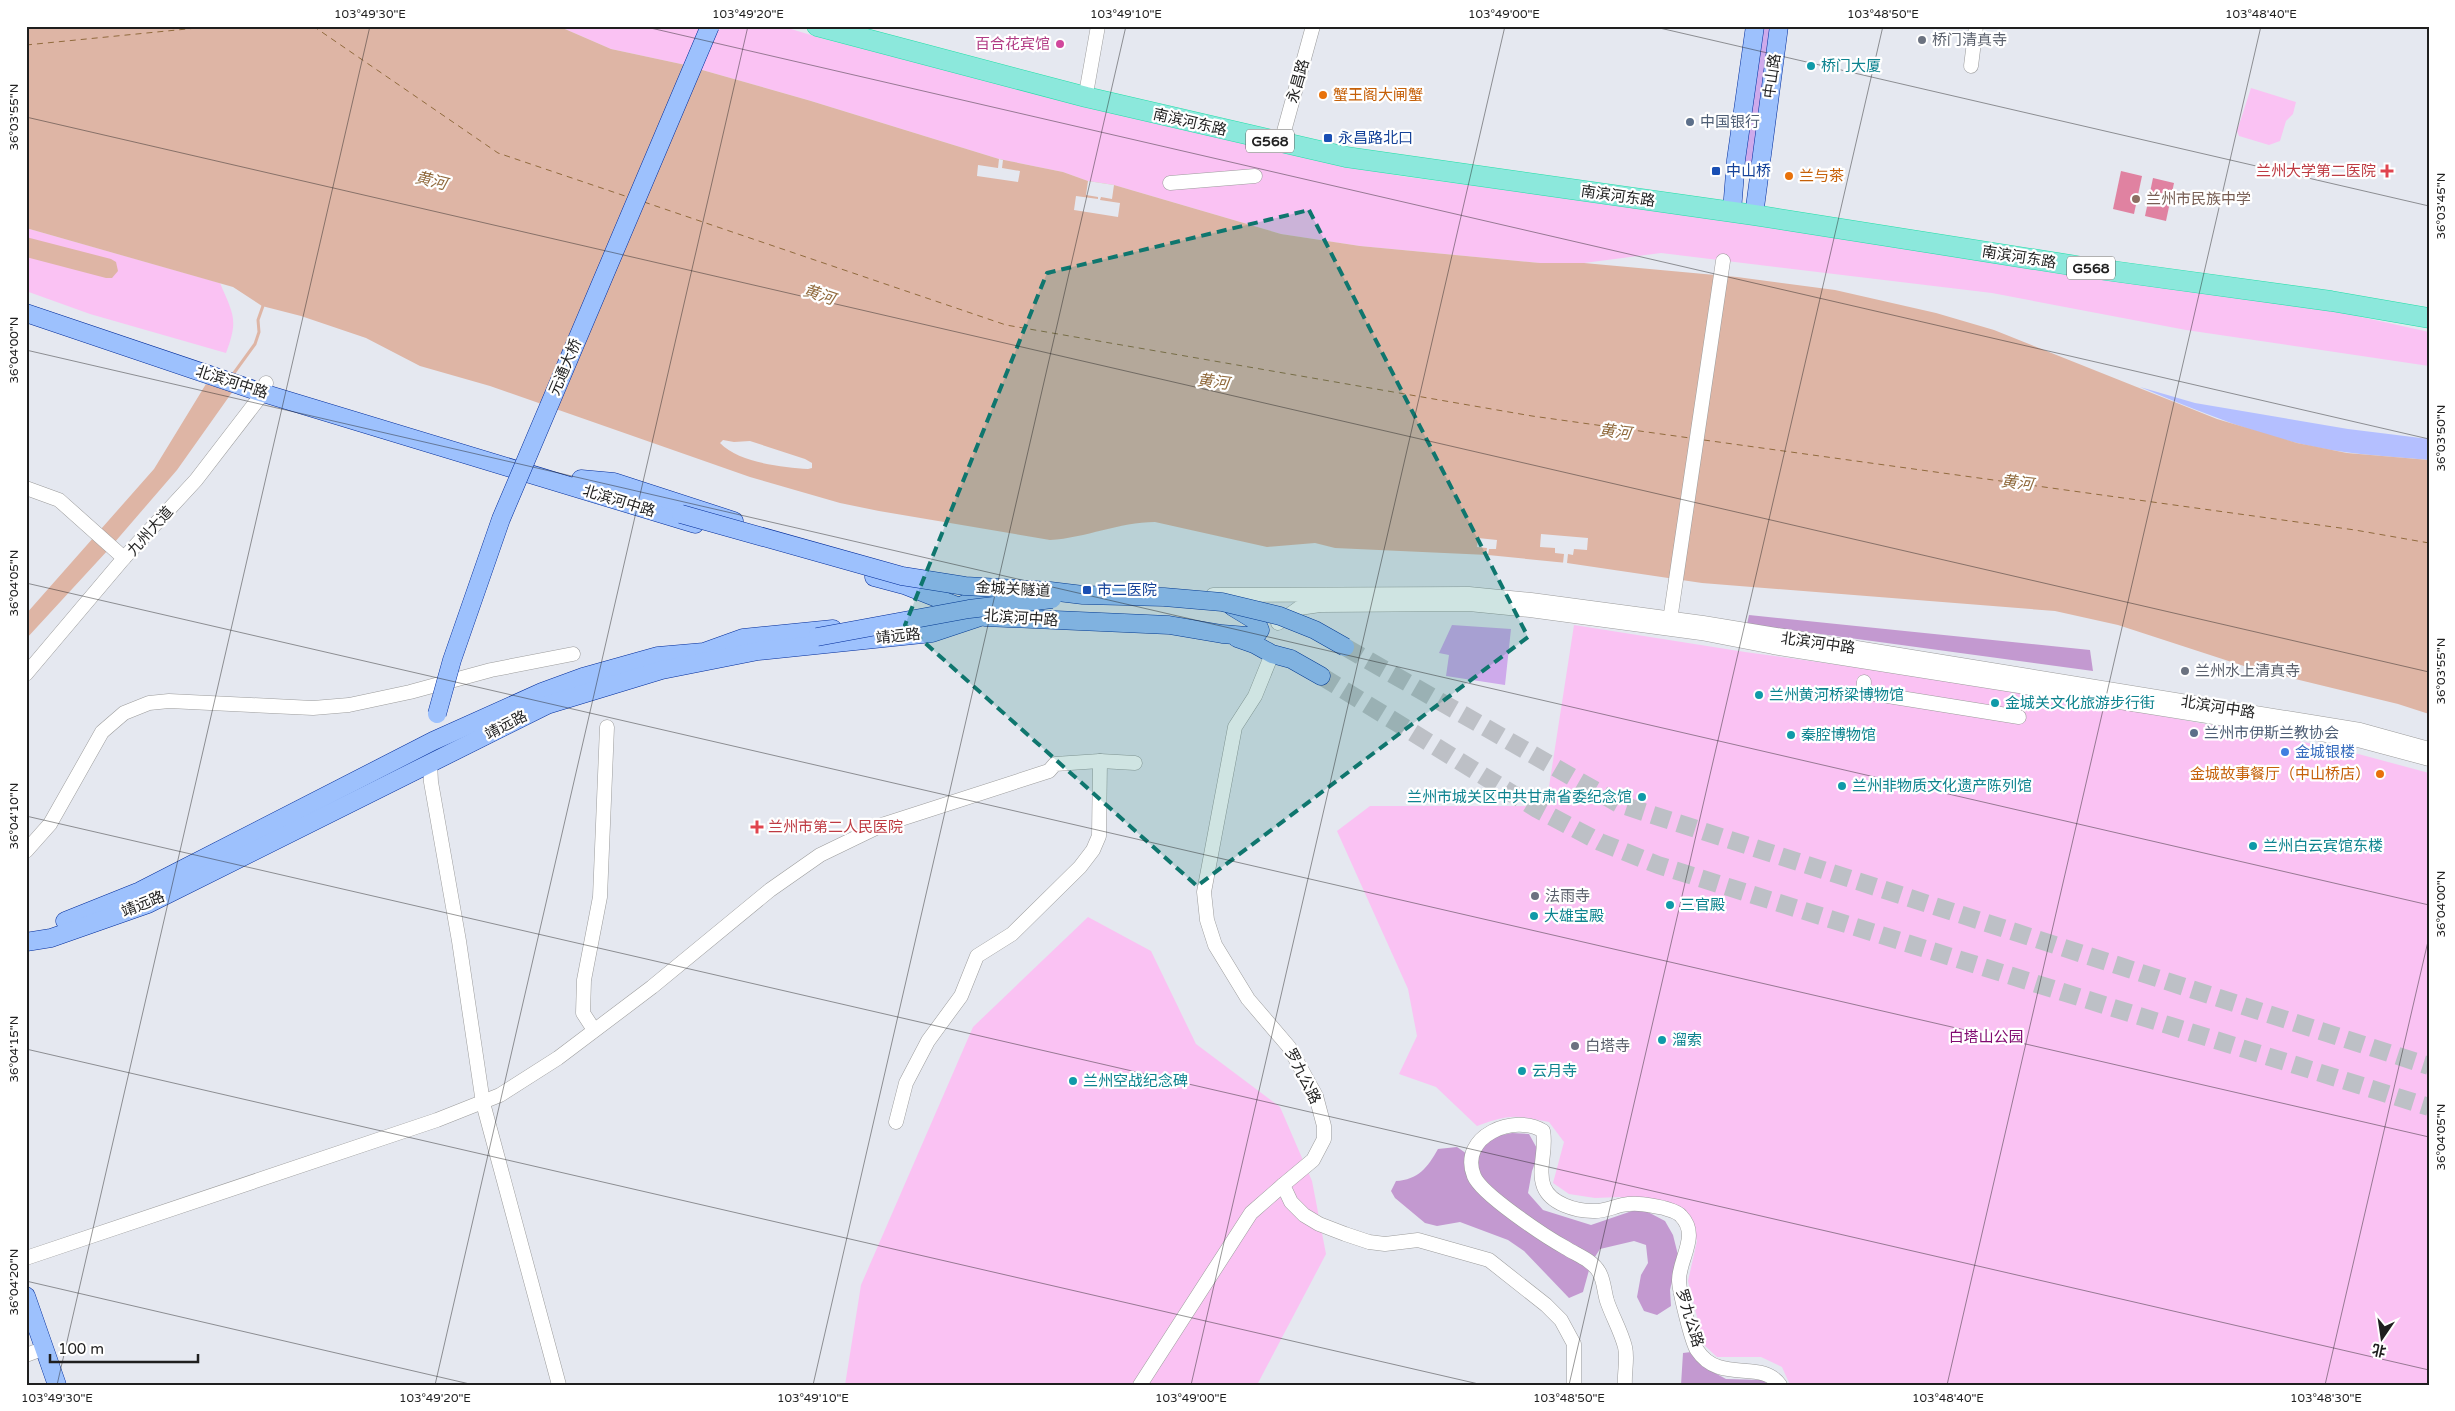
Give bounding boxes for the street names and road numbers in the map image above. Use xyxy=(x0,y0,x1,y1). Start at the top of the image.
street label: 中山路 xyxy=(1760,52,1784,100)
street label: 永昌路 xyxy=(1283,57,1313,105)
street label: 南滨河东路 xyxy=(1151,105,1229,139)
road number: G568 xyxy=(1246,130,1294,152)
street label: 南滨河东路 xyxy=(1580,182,1656,210)
street label: 南滨河东路 xyxy=(1981,242,2057,272)
road number: G568 xyxy=(2067,256,2115,280)
street label: 元通大桥 xyxy=(545,336,585,398)
street label: 北滨河中路 xyxy=(194,362,270,402)
street label: 北滨河中路 xyxy=(580,481,658,521)
street label: 九州大道 xyxy=(123,503,177,559)
street label: 金城关隧道 xyxy=(975,578,1051,600)
street label: 北滨河中路 xyxy=(983,606,1059,630)
street label: 靖远路 xyxy=(875,625,921,647)
street label: 北滨河中路 xyxy=(1780,629,1856,657)
street label: 北滨河中路 xyxy=(2180,692,2256,722)
street label: 靖远路 xyxy=(482,707,530,743)
street label: 靖远路 xyxy=(119,887,167,921)
street label: 罗九公路 xyxy=(1281,1045,1325,1107)
street label: 罗九公路 xyxy=(1673,1287,1707,1349)

